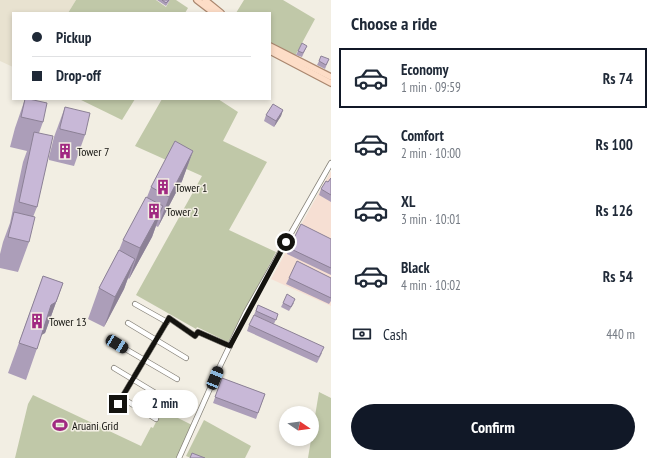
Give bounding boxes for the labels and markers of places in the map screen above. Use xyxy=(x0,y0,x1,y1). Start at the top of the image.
building icon: Tower 7 xyxy=(56,142,74,160)
place label: Tower 7 xyxy=(77,144,109,159)
building icon: Tower 1 xyxy=(154,178,172,196)
place label: Tower 1 xyxy=(175,180,207,195)
building icon: Tower 2 xyxy=(145,202,163,220)
place label: Tower 2 xyxy=(166,204,198,219)
building icon: Tower 13 xyxy=(28,312,46,330)
place label: Tower 13 xyxy=(49,314,87,329)
sports icon: Aruani Grid xyxy=(51,416,69,434)
place label: Aruani Grid xyxy=(72,418,118,433)

